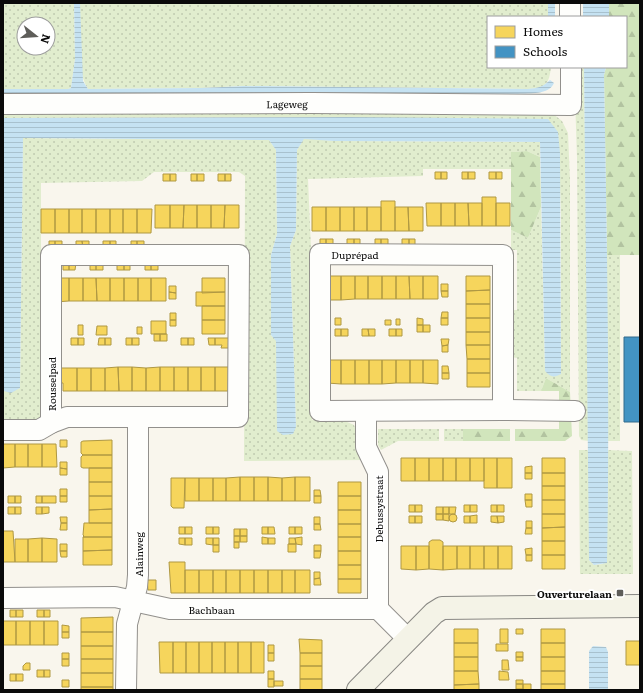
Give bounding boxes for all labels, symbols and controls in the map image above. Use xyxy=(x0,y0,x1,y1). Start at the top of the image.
north arrow xyxy=(16,16,56,56)
legend xyxy=(487,16,627,68)
text: Homes xyxy=(523,22,563,40)
text: N xyxy=(38,32,56,46)
text: Schools xyxy=(523,42,568,60)
street label: Lageweg xyxy=(266,96,308,111)
street label: Duprépad xyxy=(331,247,379,262)
street label: Rousselpad xyxy=(44,357,59,411)
street label: Debussystraat xyxy=(371,476,386,542)
street label: Alainweg xyxy=(131,531,146,577)
place label: Ouverturelaan xyxy=(537,586,612,601)
marker: Ouverturelaan xyxy=(615,588,625,598)
street label: Bachbaan xyxy=(188,602,235,617)

